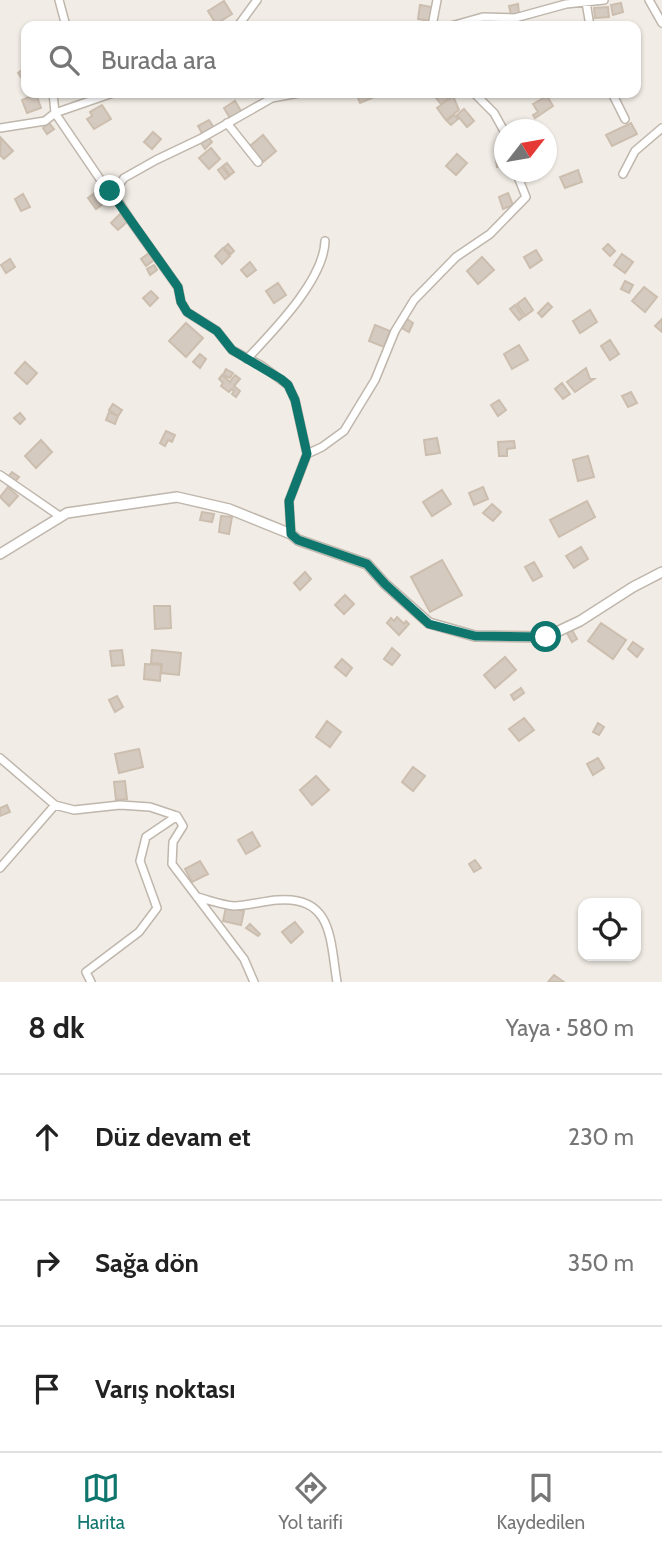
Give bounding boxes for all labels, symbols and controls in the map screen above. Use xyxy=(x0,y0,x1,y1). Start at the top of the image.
search box xyxy=(21,21,641,98)
icon: search xyxy=(45,41,83,79)
text: Burada ara xyxy=(101,44,216,76)
north arrow xyxy=(494,119,557,182)
route end xyxy=(94,175,125,206)
route start xyxy=(530,621,561,652)
map controls xyxy=(578,898,641,961)
button: locate xyxy=(578,898,641,961)
text: 8 dk xyxy=(28,1009,85,1046)
text: Yaya · 580 m xyxy=(506,1014,634,1042)
icon: ahead xyxy=(28,1118,66,1156)
text: Düz devam et xyxy=(95,1121,251,1153)
text: 230 m xyxy=(568,1123,634,1151)
icon: right xyxy=(28,1244,66,1282)
text: Sağa dön xyxy=(95,1247,199,1279)
text: 350 m xyxy=(568,1249,634,1277)
icon: arrive xyxy=(28,1370,66,1408)
text: Varış noktası xyxy=(95,1373,236,1405)
tab: Harita xyxy=(77,1469,125,1534)
tab: Yol tarifi xyxy=(279,1469,343,1534)
tab: Kaydedilen xyxy=(497,1469,585,1534)

